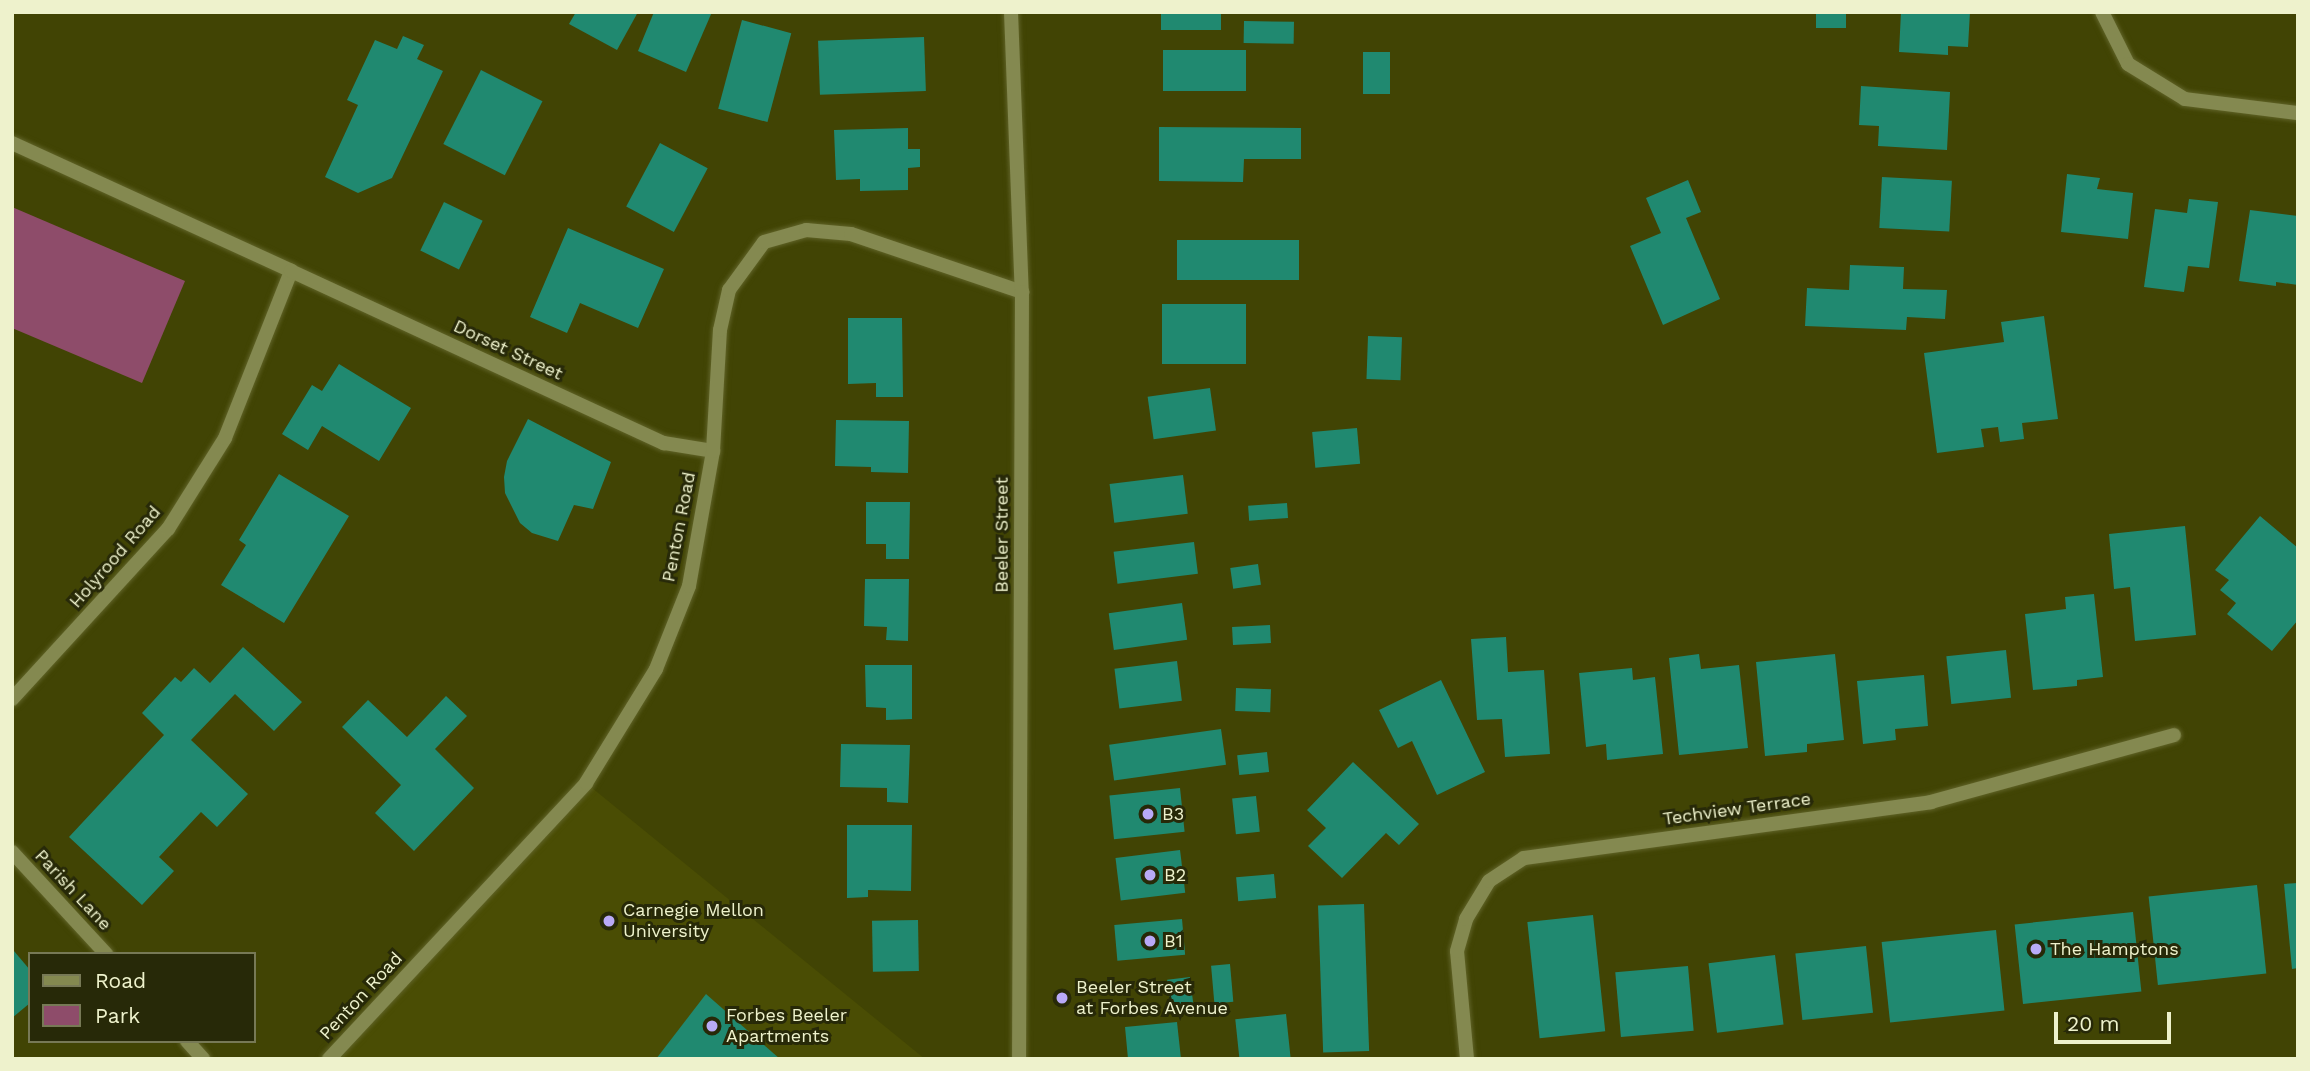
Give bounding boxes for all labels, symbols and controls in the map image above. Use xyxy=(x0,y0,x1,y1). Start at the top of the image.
street label: Dorset Street xyxy=(450,315,566,385)
street label: Penton Road xyxy=(658,470,700,584)
street label: Beeler Street xyxy=(991,477,1013,593)
street label: Holyrood Road xyxy=(65,502,165,612)
street label: Techview Terrace xyxy=(1661,788,1813,830)
place label: B3 xyxy=(1162,803,1184,825)
marker: B3 xyxy=(1140,806,1156,822)
street label: Parish Lane xyxy=(30,845,116,935)
place label: B2 xyxy=(1164,864,1186,886)
marker: B2 xyxy=(1142,867,1158,883)
place label: Carnegie Mellon University xyxy=(623,900,764,942)
marker: Carnegie Mellon University xyxy=(601,913,617,929)
place label: B1 xyxy=(1164,930,1183,952)
marker: B1 xyxy=(1142,933,1158,949)
place label: The Hamptons xyxy=(2050,938,2179,960)
marker: The Hamptons xyxy=(2028,941,2044,957)
street label: Penton Road xyxy=(315,948,407,1044)
legend xyxy=(28,952,256,1043)
text: Road xyxy=(95,968,146,993)
place label: Beeler Street at Forbes Avenue xyxy=(1076,977,1229,1020)
marker: Beeler Street at Forbes Avenue xyxy=(1054,990,1070,1006)
scale bar xyxy=(2058,998,2175,1042)
text: Park xyxy=(95,1003,140,1028)
place label: Forbes Beeler Apartments xyxy=(726,1005,847,1048)
text: 20 m xyxy=(2067,1011,2119,1036)
marker: Forbes Beeler Apartments xyxy=(704,1018,720,1034)

